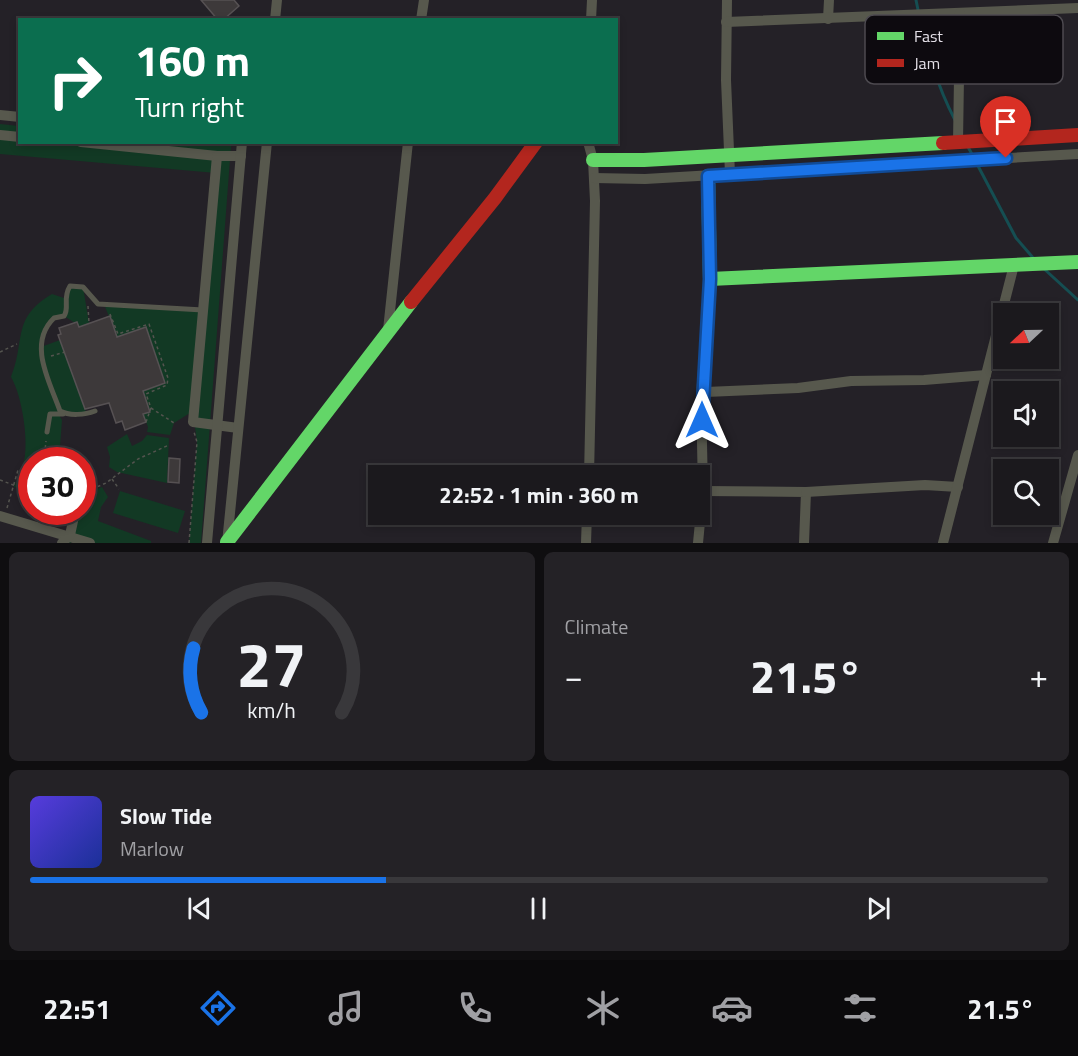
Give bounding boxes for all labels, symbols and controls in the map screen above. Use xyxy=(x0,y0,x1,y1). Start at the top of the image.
legend xyxy=(865,15,1063,84)
text: Fast xyxy=(914,24,943,48)
text: 160 m xyxy=(135,28,250,92)
icon: right xyxy=(36,42,114,120)
text: Jam xyxy=(914,51,940,75)
text: Turn right xyxy=(135,86,244,127)
pin xyxy=(980,96,1031,158)
icon: arrive xyxy=(989,105,1022,138)
north arrow xyxy=(993,303,1059,369)
map controls xyxy=(993,303,1059,525)
button: sound xyxy=(993,381,1059,447)
position arrow xyxy=(670,388,734,452)
speed limit sign: 30 xyxy=(18,447,96,525)
button: search xyxy=(993,459,1059,525)
text: 22:52 · 1 min · 360 m xyxy=(439,478,639,512)
text: Climate xyxy=(565,611,628,642)
text: 27 xyxy=(237,616,307,711)
text: 21.5° xyxy=(750,642,862,710)
text: − xyxy=(565,651,583,701)
text: + xyxy=(1030,651,1048,701)
text: km/h xyxy=(247,695,296,727)
text: Slow Tide xyxy=(120,799,212,833)
text: Marlow xyxy=(120,833,184,864)
icon: previous xyxy=(183,892,216,925)
icon: pause xyxy=(522,892,555,925)
icon: next xyxy=(862,892,895,925)
icon: directions xyxy=(197,987,239,1029)
icon: music xyxy=(325,987,367,1029)
icon: phone xyxy=(454,987,496,1029)
icon: climate xyxy=(582,987,624,1029)
icon: car xyxy=(711,987,753,1029)
icon: filters xyxy=(839,987,881,1029)
text: 22:51 xyxy=(43,988,111,1029)
text: 21.5° xyxy=(967,988,1035,1029)

